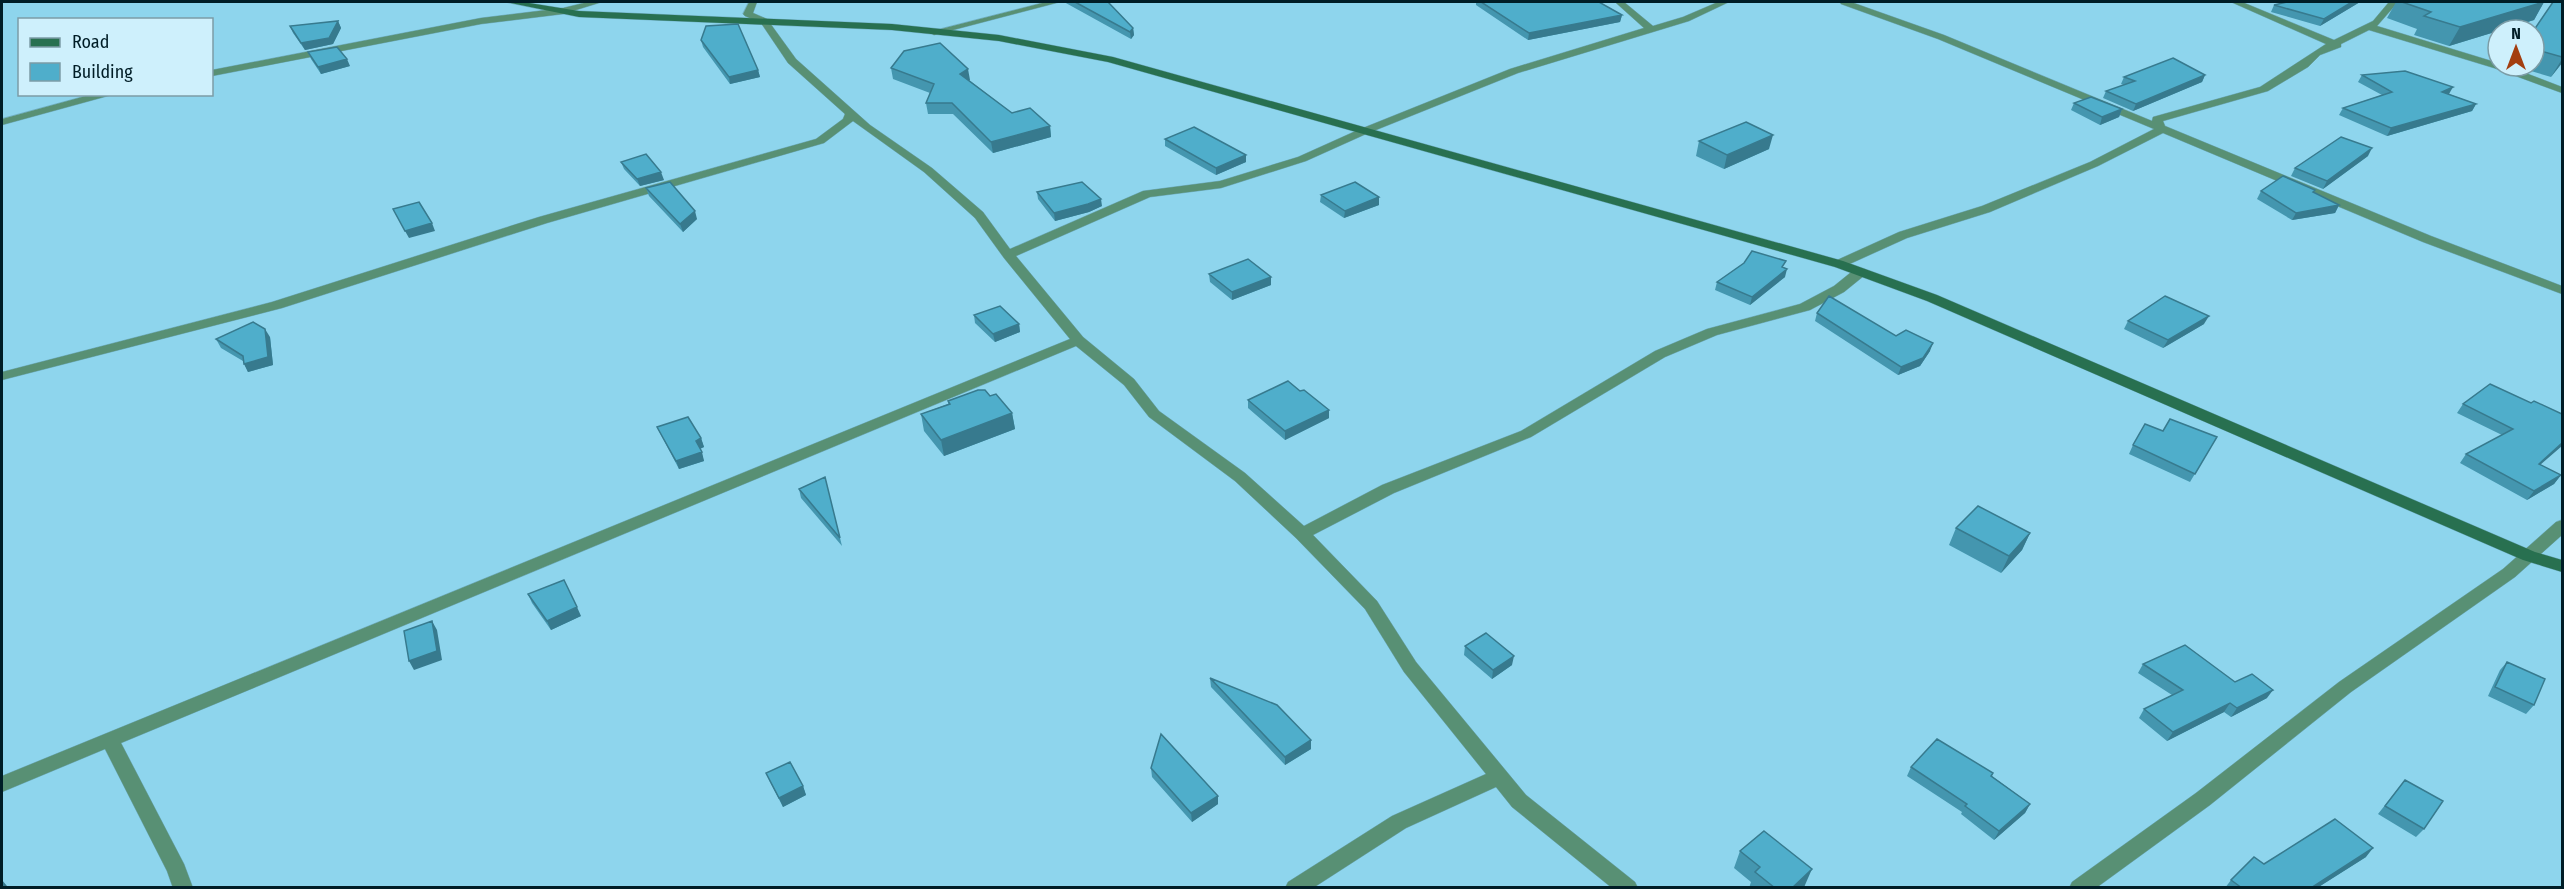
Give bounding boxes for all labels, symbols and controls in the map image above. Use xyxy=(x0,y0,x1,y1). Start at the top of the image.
legend xyxy=(18,18,213,96)
north arrow xyxy=(2486,18,2546,78)
text: N xyxy=(2511,24,2521,43)
text: Road xyxy=(72,31,109,53)
text: Building xyxy=(72,61,133,83)

